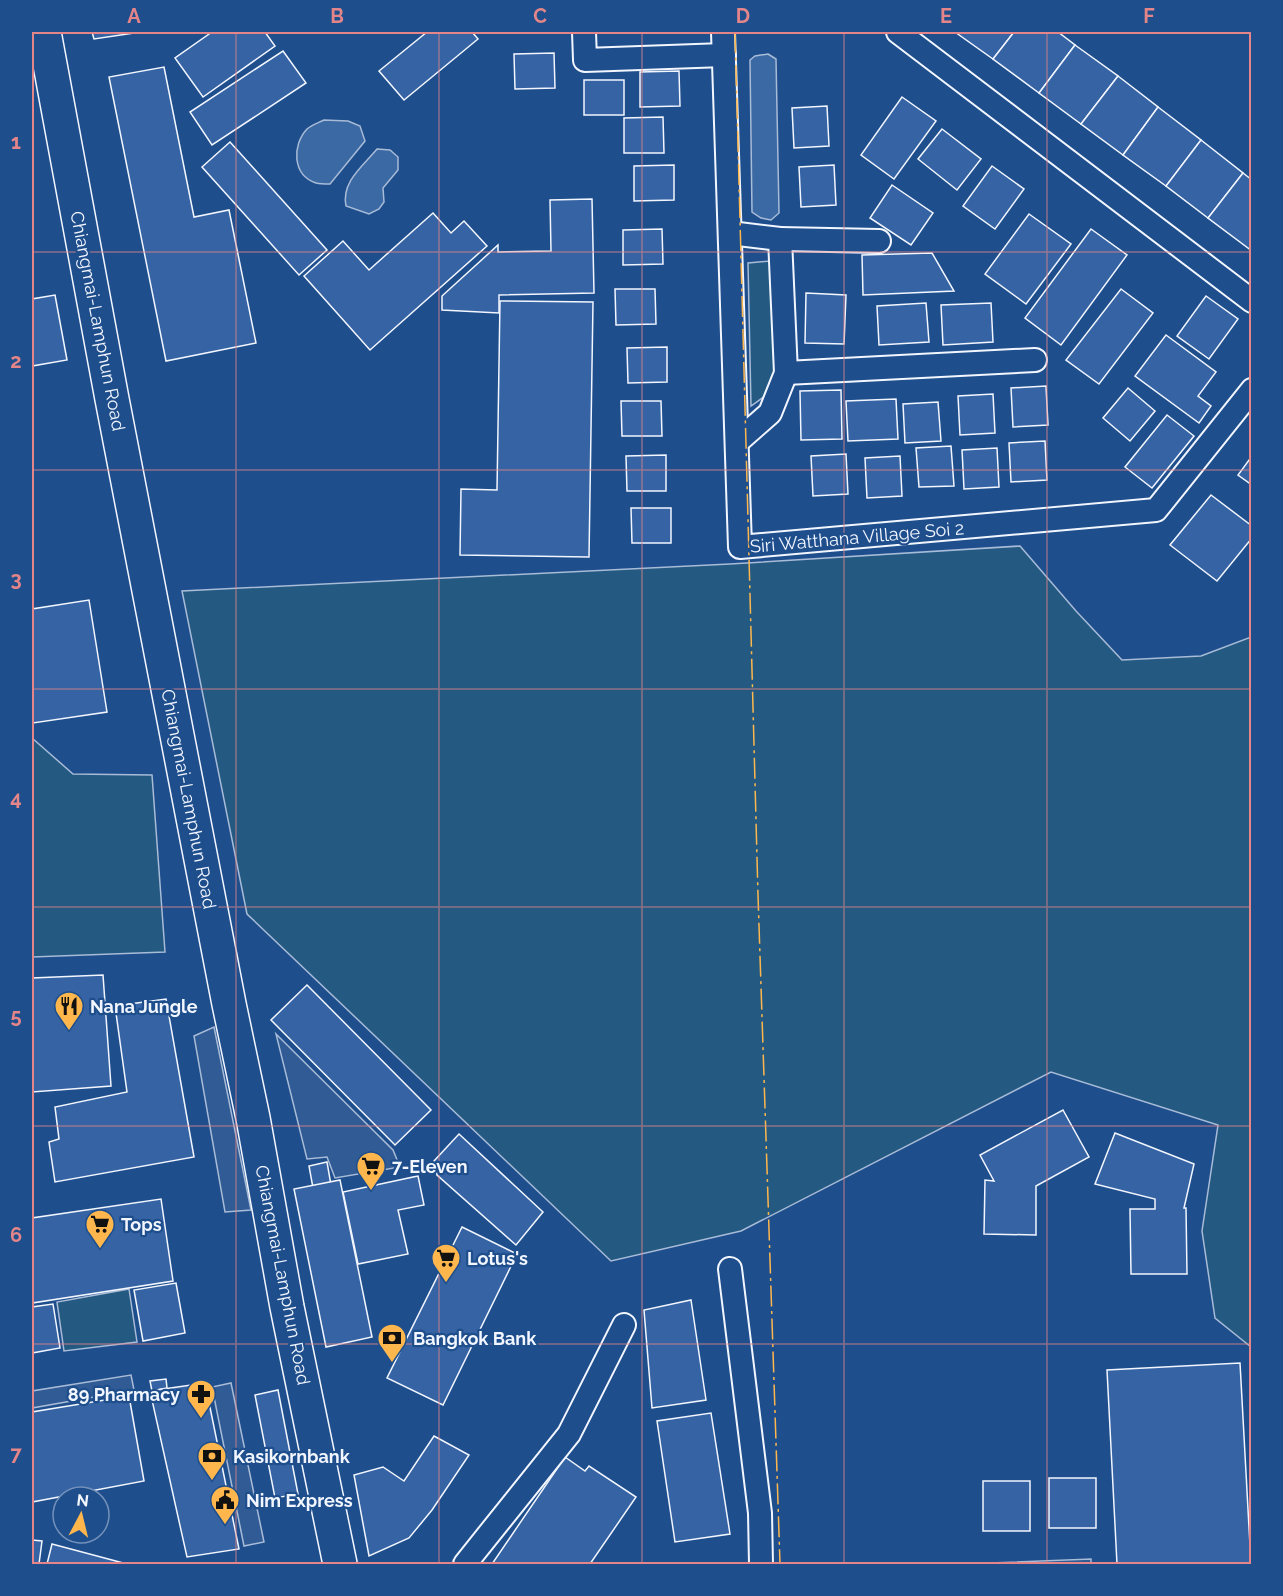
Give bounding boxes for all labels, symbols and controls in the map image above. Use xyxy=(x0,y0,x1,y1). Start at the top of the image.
text: A xyxy=(127,4,141,28)
text: B xyxy=(330,4,344,28)
text: C xyxy=(533,4,547,28)
text: D xyxy=(736,4,750,28)
text: E xyxy=(940,4,952,28)
text: F xyxy=(1143,4,1155,28)
text: 1 xyxy=(11,130,21,154)
street label: Chiangmai-Lamphun Road xyxy=(66,209,130,433)
text: 2 xyxy=(10,349,22,373)
street label: Siri Watthana Village Soi 2 xyxy=(749,517,965,557)
text: 3 xyxy=(10,567,22,591)
street label: Chiangmai-Lamphun Road xyxy=(157,687,221,911)
text: 4 xyxy=(10,786,22,810)
restaurant icon: Nana Jungle xyxy=(53,990,85,1032)
place label: Nana Jungle xyxy=(90,996,198,1017)
text: 5 xyxy=(10,1004,22,1028)
supermarket icon: 7-Eleven xyxy=(355,1150,387,1192)
place label: 7-Eleven xyxy=(392,1156,468,1177)
street label: Chiangmai-Lamphun Road xyxy=(251,1163,315,1387)
supermarket icon: Tops xyxy=(84,1208,116,1250)
place label: Tops xyxy=(121,1214,162,1235)
text: 6 xyxy=(10,1223,22,1247)
supermarket icon: Lotus's xyxy=(430,1242,462,1284)
place label: Lotus's xyxy=(467,1248,528,1269)
bank icon: Bangkok Bank xyxy=(376,1322,408,1364)
place label: Bangkok Bank xyxy=(413,1328,537,1349)
pharmacy icon: 89 Pharmacy xyxy=(185,1378,217,1420)
place label: 89 Pharmacy xyxy=(68,1384,180,1405)
bank icon: Kasikornbank xyxy=(196,1440,228,1482)
text: 7 xyxy=(10,1442,22,1466)
place label: Kasikornbank xyxy=(233,1446,351,1467)
public building icon: Nim Express xyxy=(209,1484,241,1526)
north arrow xyxy=(51,1485,111,1545)
text: N xyxy=(76,1490,90,1511)
place label: Nim Express xyxy=(246,1490,353,1511)

